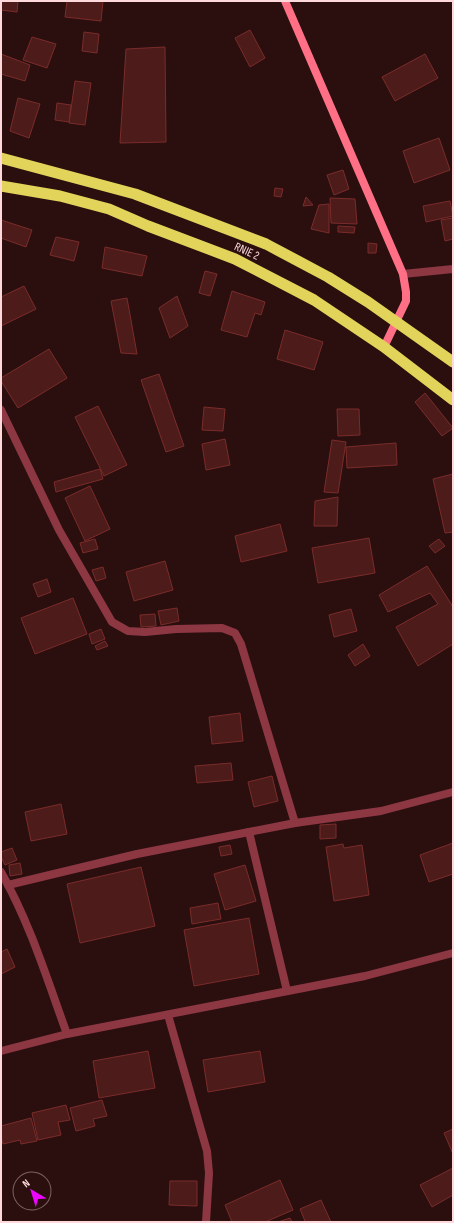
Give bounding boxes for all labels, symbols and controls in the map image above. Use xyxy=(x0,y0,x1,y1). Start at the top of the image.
street label: RNIE 2 xyxy=(232,239,262,264)
north arrow xyxy=(12,1171,52,1211)
text: N xyxy=(20,1177,33,1190)

